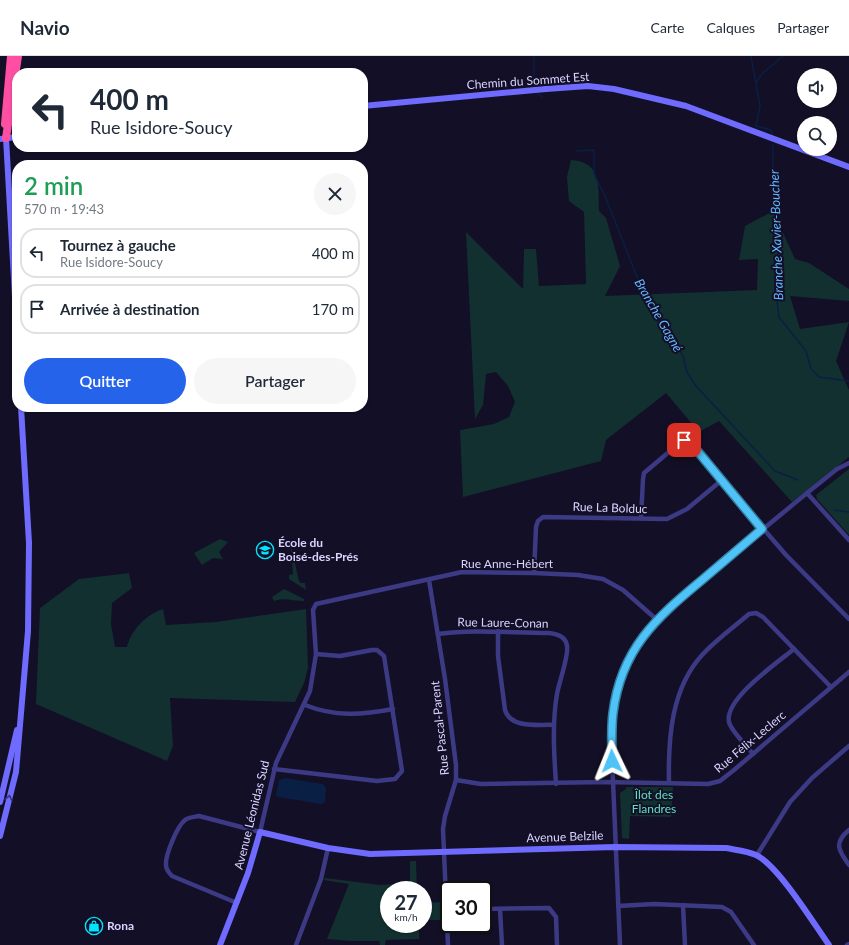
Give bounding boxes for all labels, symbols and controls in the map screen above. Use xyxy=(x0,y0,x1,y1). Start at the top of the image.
text: Navio xyxy=(20,16,70,39)
text: Carte xyxy=(651,19,684,36)
text: Calques xyxy=(706,19,755,36)
text: Partager xyxy=(777,19,829,36)
map controls xyxy=(797,68,837,156)
button: sound xyxy=(797,68,837,108)
street label: Chemin du Sommet Est xyxy=(466,69,591,92)
text: 400 m xyxy=(90,82,169,116)
icon: left xyxy=(24,84,76,136)
text: Rue Isidore-Soucy xyxy=(90,116,232,138)
button: search xyxy=(797,116,837,156)
water label: Branche Xavier-Boucher xyxy=(766,169,786,301)
text: 2 min xyxy=(24,171,83,200)
button: close xyxy=(314,173,356,215)
text: 570 m · 19:43 xyxy=(24,201,104,217)
text: Tournez à gauche xyxy=(60,236,176,254)
icon: left xyxy=(26,242,48,264)
text: 400 m xyxy=(312,244,354,262)
text: Rue Isidore-Soucy xyxy=(60,254,163,270)
water label: Branche Gagné xyxy=(632,275,686,355)
icon: arrive xyxy=(26,298,48,320)
text: Arrivée à destination xyxy=(60,300,199,318)
text: 170 m xyxy=(312,300,354,318)
button: Quitter xyxy=(24,358,186,404)
button: Partager xyxy=(194,358,356,404)
pin xyxy=(667,423,701,457)
icon: arrive xyxy=(673,429,695,451)
street label: Rue La Bolduc xyxy=(572,499,648,516)
place label: École du Boisé-des-Prés xyxy=(278,535,358,564)
school or university icon: École du Boisé-des-Prés xyxy=(255,540,275,560)
street label: Rue Anne-Hébert xyxy=(461,556,554,571)
street label: Rue Laure-Conan xyxy=(457,614,549,631)
street label: Rue Pascal-Parent xyxy=(427,679,452,776)
street label: Rue Félix-Leclerc xyxy=(711,707,789,776)
position arrow xyxy=(591,740,633,782)
street label: Avenue Léonidas Sud xyxy=(231,759,272,871)
park label: Îlot des Flandres xyxy=(632,787,676,816)
one-way arrow xyxy=(5,795,13,801)
street label: Avenue Belzile xyxy=(526,828,604,845)
speed limit sign: 30 xyxy=(440,881,492,933)
text: 27 xyxy=(394,890,418,914)
text: km/h xyxy=(394,911,418,923)
shop icon: Rona xyxy=(84,916,104,936)
place label: Rona xyxy=(107,918,134,933)

